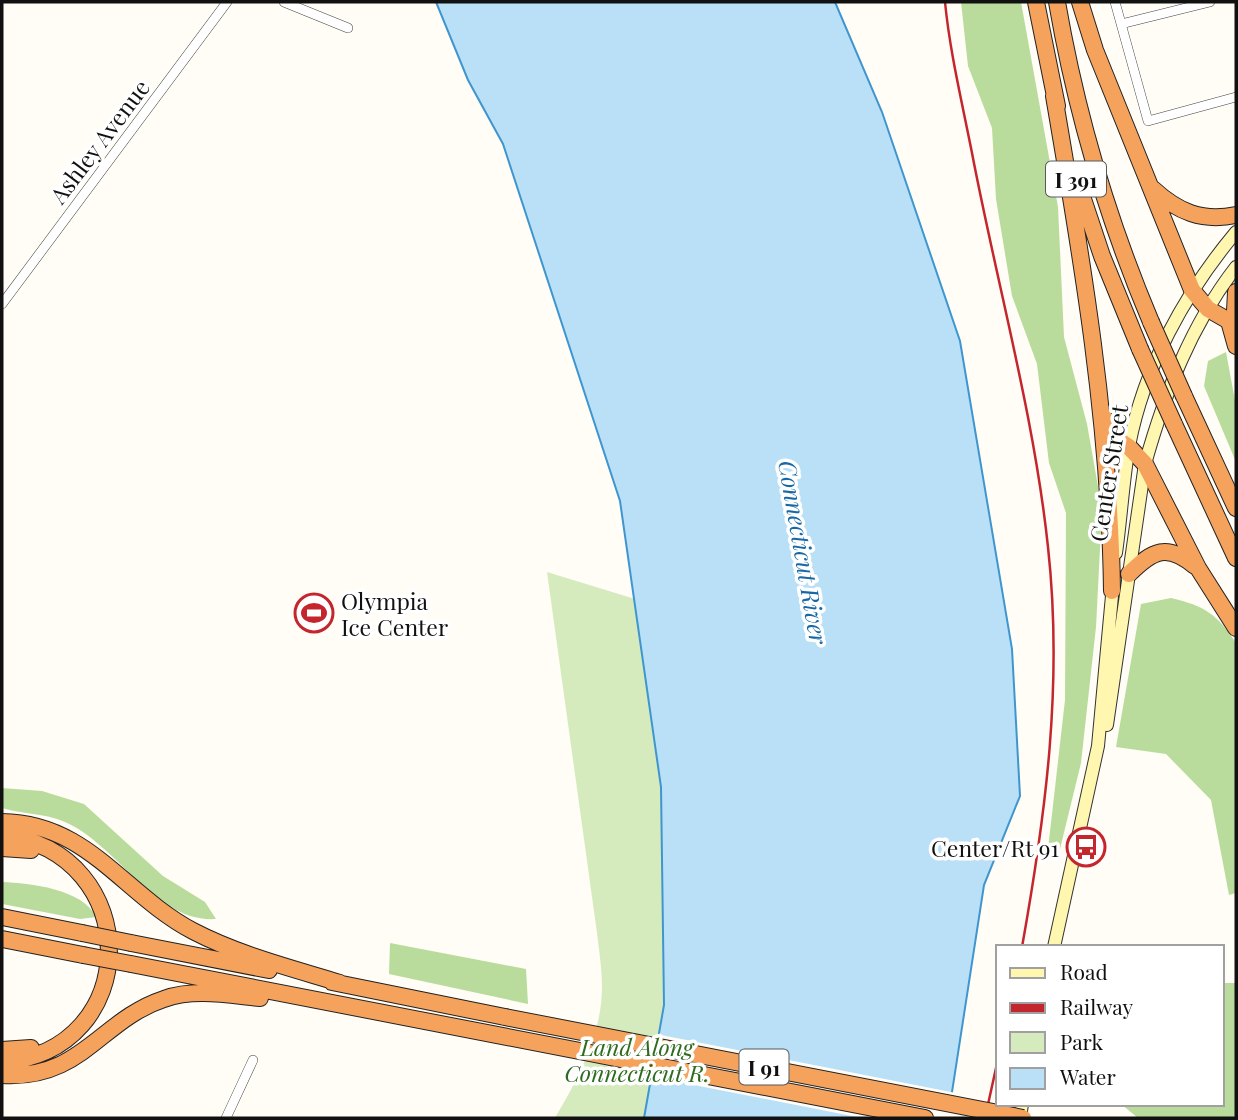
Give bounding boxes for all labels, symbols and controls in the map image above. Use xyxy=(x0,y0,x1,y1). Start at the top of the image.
street label: Ashley Avenue xyxy=(42,73,156,210)
road number: I 391 xyxy=(1046,162,1106,196)
street label: Center Street xyxy=(1082,401,1134,544)
water label: Connecticut River xyxy=(772,458,836,647)
place label: Olympia Ice Center xyxy=(341,585,448,642)
sports icon: Olympia Ice Center xyxy=(293,592,335,634)
bus stop icon: Center/Rt 91 xyxy=(1065,826,1107,868)
place label: Center/Rt 91 xyxy=(931,832,1059,863)
legend xyxy=(996,945,1224,1106)
text: Road xyxy=(1060,957,1108,985)
text: Railway xyxy=(1060,992,1134,1020)
text: Park xyxy=(1060,1027,1104,1055)
park label: Land Along Connecticut R. xyxy=(564,1031,710,1088)
road number: I 91 xyxy=(740,1050,788,1084)
text: Water xyxy=(1059,1062,1116,1090)

